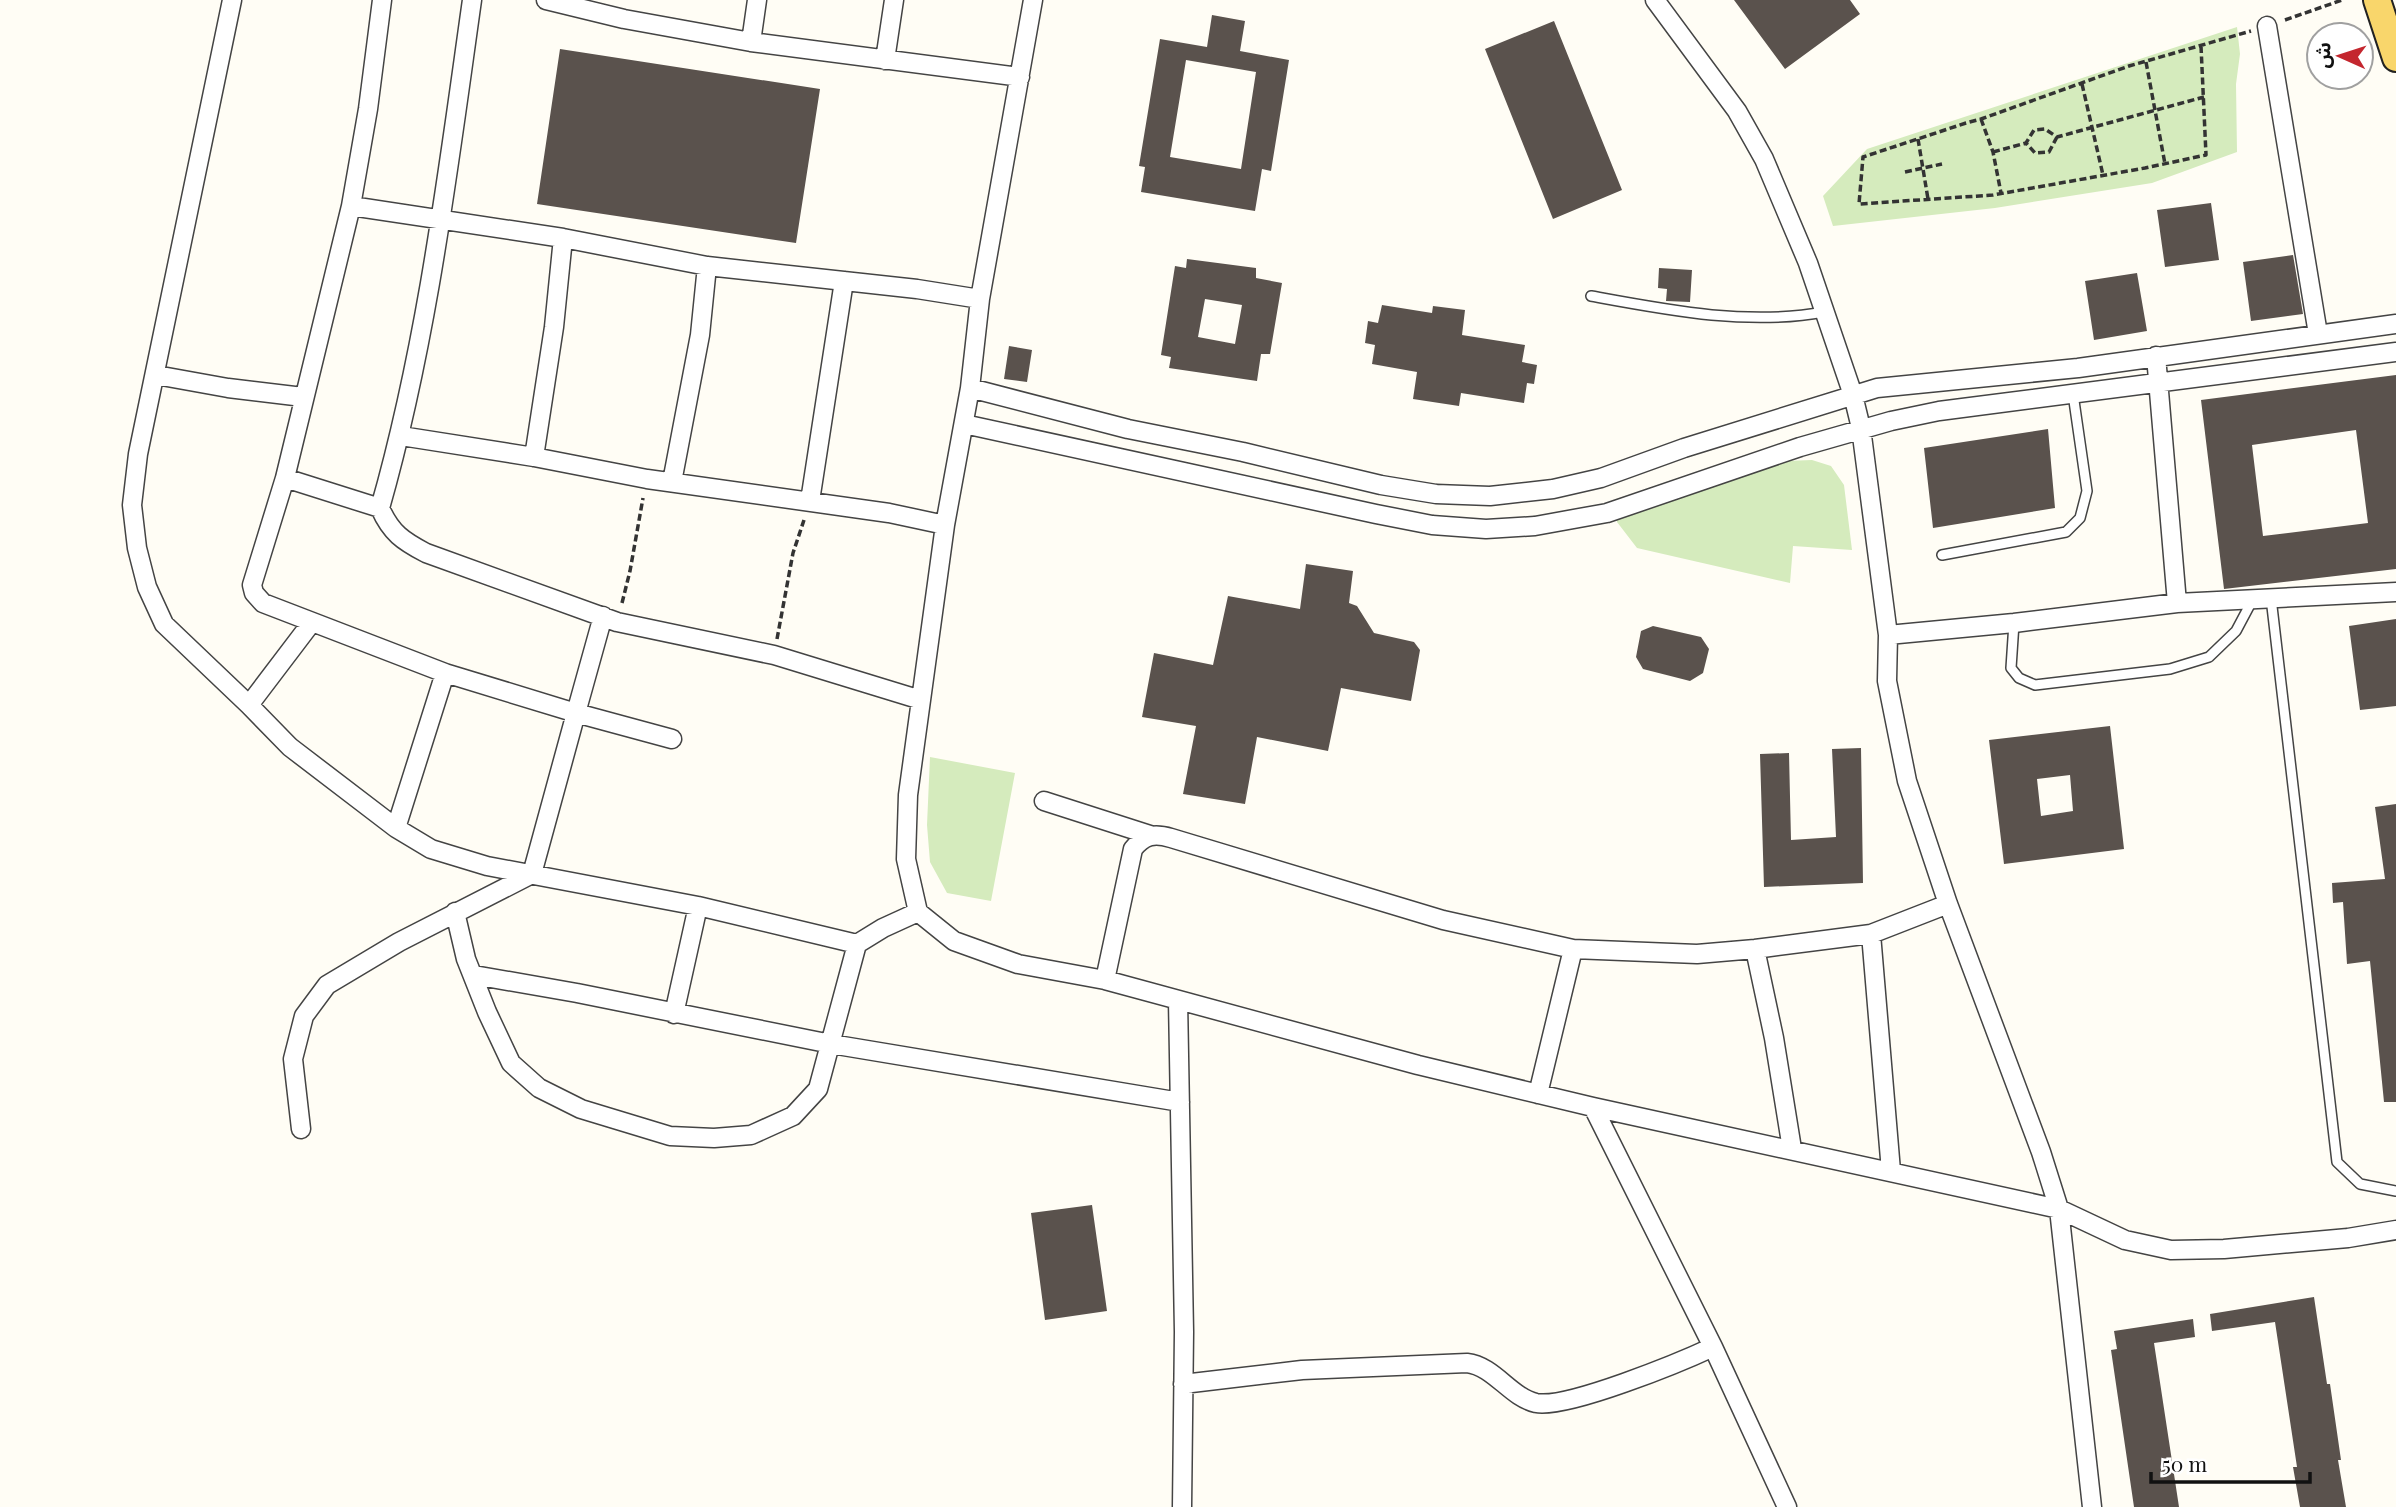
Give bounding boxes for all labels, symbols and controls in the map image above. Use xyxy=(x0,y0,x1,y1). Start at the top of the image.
north arrow xyxy=(2305,21,2375,91)
text: ش xyxy=(2308,41,2336,69)
scale bar xyxy=(2151,1440,2310,1484)
text: 50 m xyxy=(2162,1449,2208,1477)

